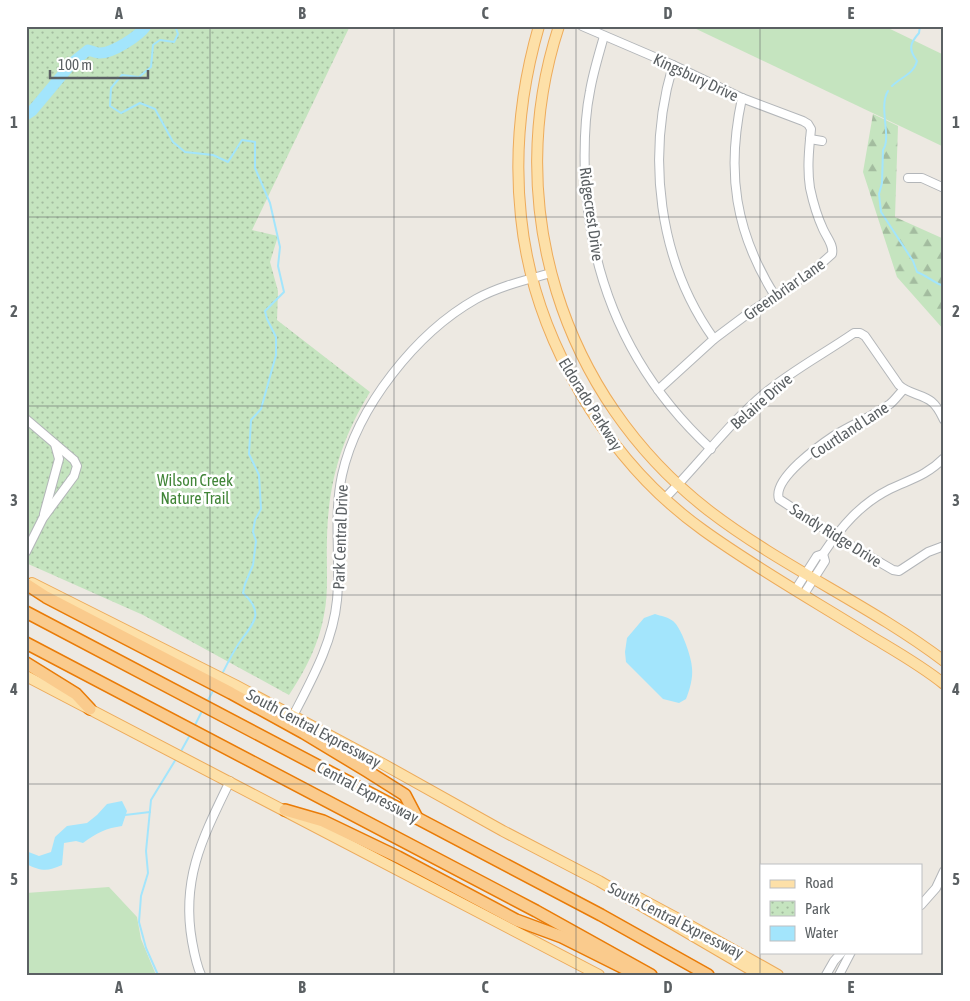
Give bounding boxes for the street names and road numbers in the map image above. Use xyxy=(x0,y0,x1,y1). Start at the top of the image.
street label: Kingsbury Drive xyxy=(650,49,741,105)
street label: Ridgecrest Drive xyxy=(576,166,607,262)
street label: Greenbriar Lane xyxy=(740,255,828,323)
street label: Eldorado Parkway xyxy=(555,355,627,454)
street label: Belaire Drive xyxy=(727,369,795,433)
street label: Courtland Lane xyxy=(807,398,891,462)
street label: Park Central Drive xyxy=(329,484,351,590)
street label: Sandy Ridge Drive xyxy=(786,500,885,571)
street label: South Central Expressway xyxy=(243,685,384,772)
street label: Central Expressway xyxy=(314,758,422,827)
street label: South Central Expressway xyxy=(605,878,747,963)

